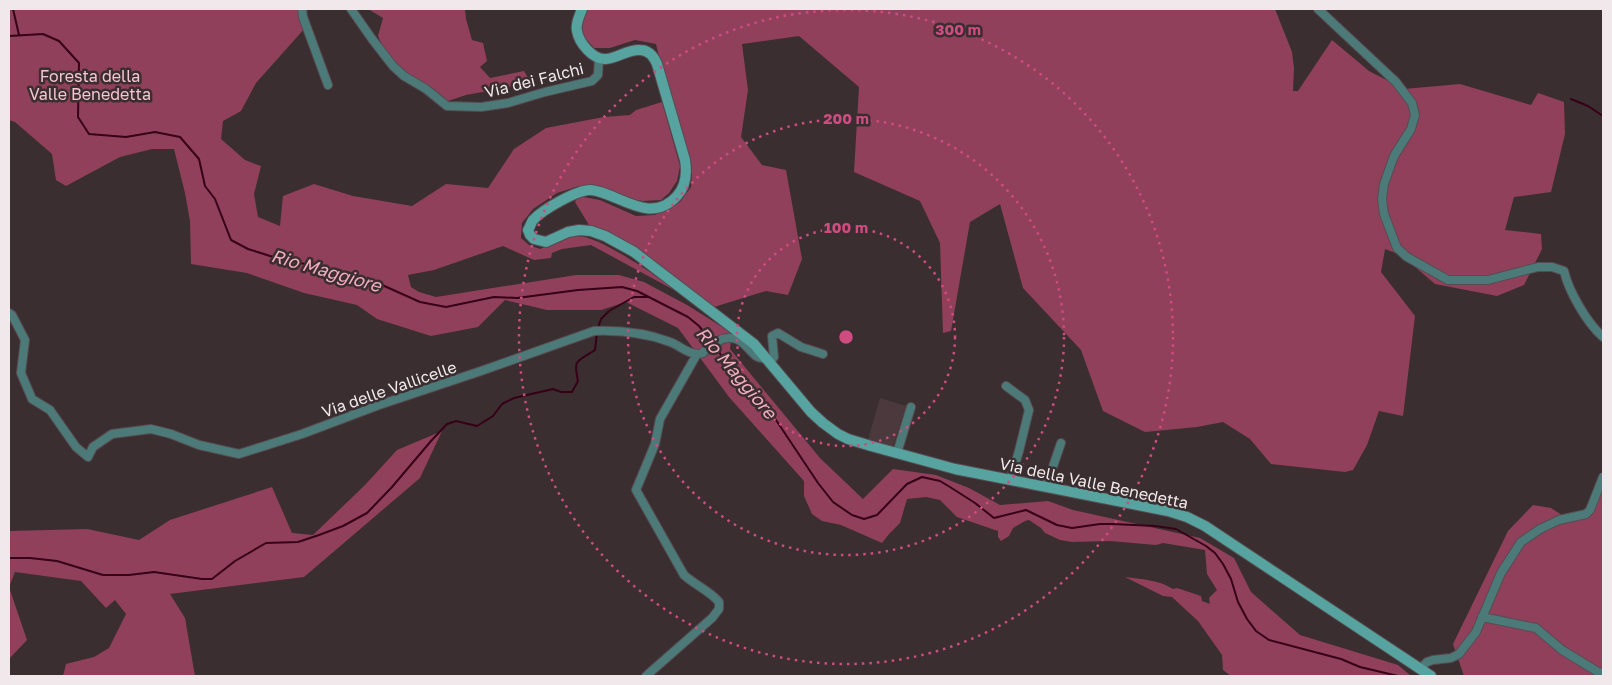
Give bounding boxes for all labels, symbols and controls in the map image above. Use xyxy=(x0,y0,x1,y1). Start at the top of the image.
text: 300 m xyxy=(935,20,981,38)
street label: Via dei Falchi xyxy=(482,58,586,102)
park label: Foresta della Valle Benedetta xyxy=(29,66,151,104)
text: 200 m xyxy=(823,109,869,127)
text: 100 m xyxy=(824,218,868,236)
water label: Rio Maggiore xyxy=(269,244,385,297)
water label: Rio Maggiore xyxy=(692,322,783,424)
centre of rings xyxy=(837,328,855,346)
street label: Via delle Vallicelle xyxy=(319,357,459,421)
street label: Via della Valle Benedetta xyxy=(998,453,1190,513)

